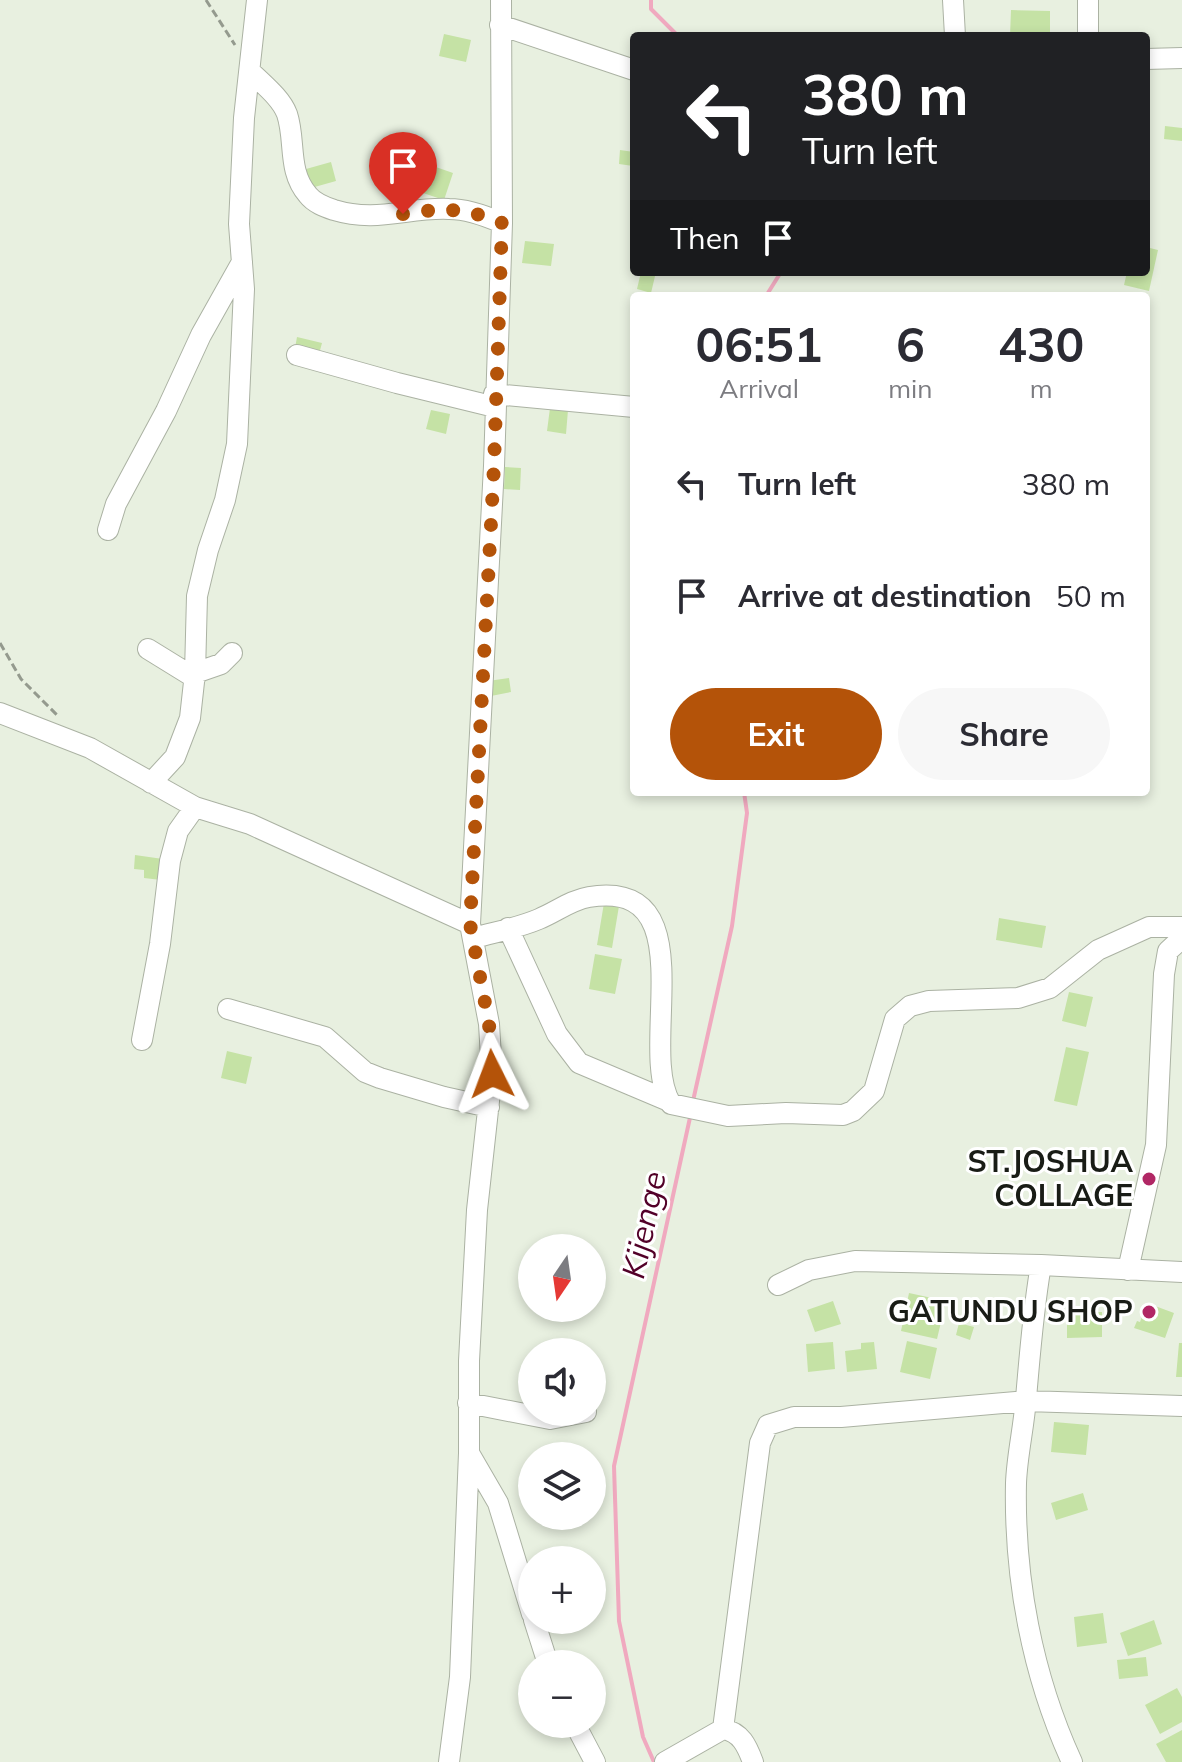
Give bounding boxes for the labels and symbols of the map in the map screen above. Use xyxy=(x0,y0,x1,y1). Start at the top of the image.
pin xyxy=(369,132,437,214)
position arrow xyxy=(450,1032,534,1116)
place label: ST.JOSHUA COLLAGE xyxy=(967,1142,1133,1214)
water label: Kijenge xyxy=(612,1168,674,1282)
marker: ST.JOSHUA COLLAGE xyxy=(1140,1170,1158,1188)
north arrow xyxy=(518,1234,606,1322)
place label: GATUNDU SHOP xyxy=(888,1292,1133,1330)
marker: GATUNDU SHOP xyxy=(1140,1303,1158,1321)

